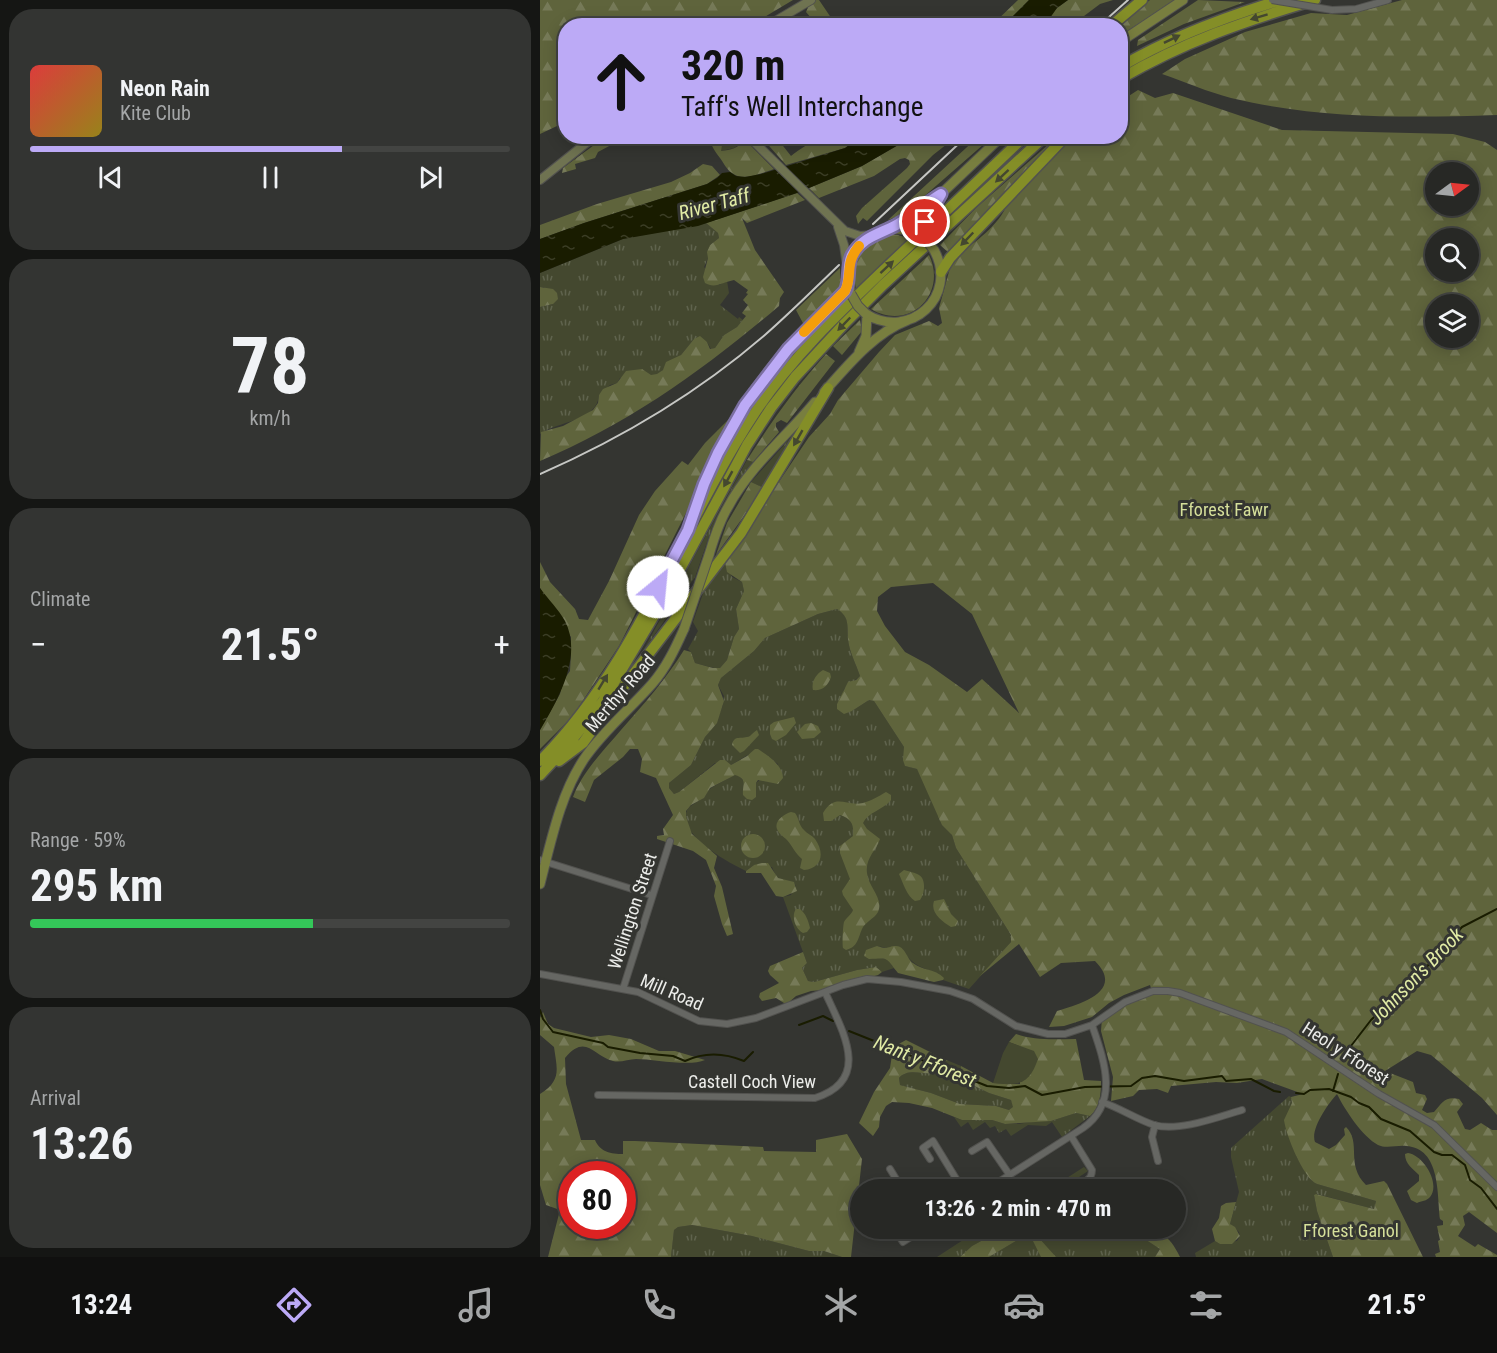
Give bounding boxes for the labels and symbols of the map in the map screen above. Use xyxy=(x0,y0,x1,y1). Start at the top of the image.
one-way arrow xyxy=(1250,13,1268,22)
one-way arrow xyxy=(1163,34,1180,43)
north arrow xyxy=(1425,162,1479,216)
one-way arrow xyxy=(994,169,1009,183)
water label: River Taff xyxy=(676,183,754,225)
pin xyxy=(899,196,950,247)
one-way arrow xyxy=(961,232,975,246)
one-way arrow xyxy=(880,261,894,275)
one-way arrow xyxy=(837,316,851,331)
one-way arrow xyxy=(793,430,804,446)
one-way arrow xyxy=(723,471,733,488)
park label: Fforest Fawr xyxy=(1180,499,1269,520)
position arrow xyxy=(626,555,690,619)
street label: Merthyr Road xyxy=(581,650,659,736)
one-way arrow xyxy=(597,674,608,690)
street label: Wellington Street xyxy=(603,850,661,972)
water label: Johnson's Brook xyxy=(1364,922,1469,1029)
street label: Mill Road xyxy=(637,969,707,1015)
street label: Heol y Fforest xyxy=(1299,1017,1393,1089)
water label: Nant y Fforest xyxy=(870,1030,980,1092)
street label: Castell Coch View xyxy=(688,1071,816,1092)
speed limit sign: 80 xyxy=(558,1161,636,1239)
park label: Fforest Ganol xyxy=(1303,1220,1399,1241)

